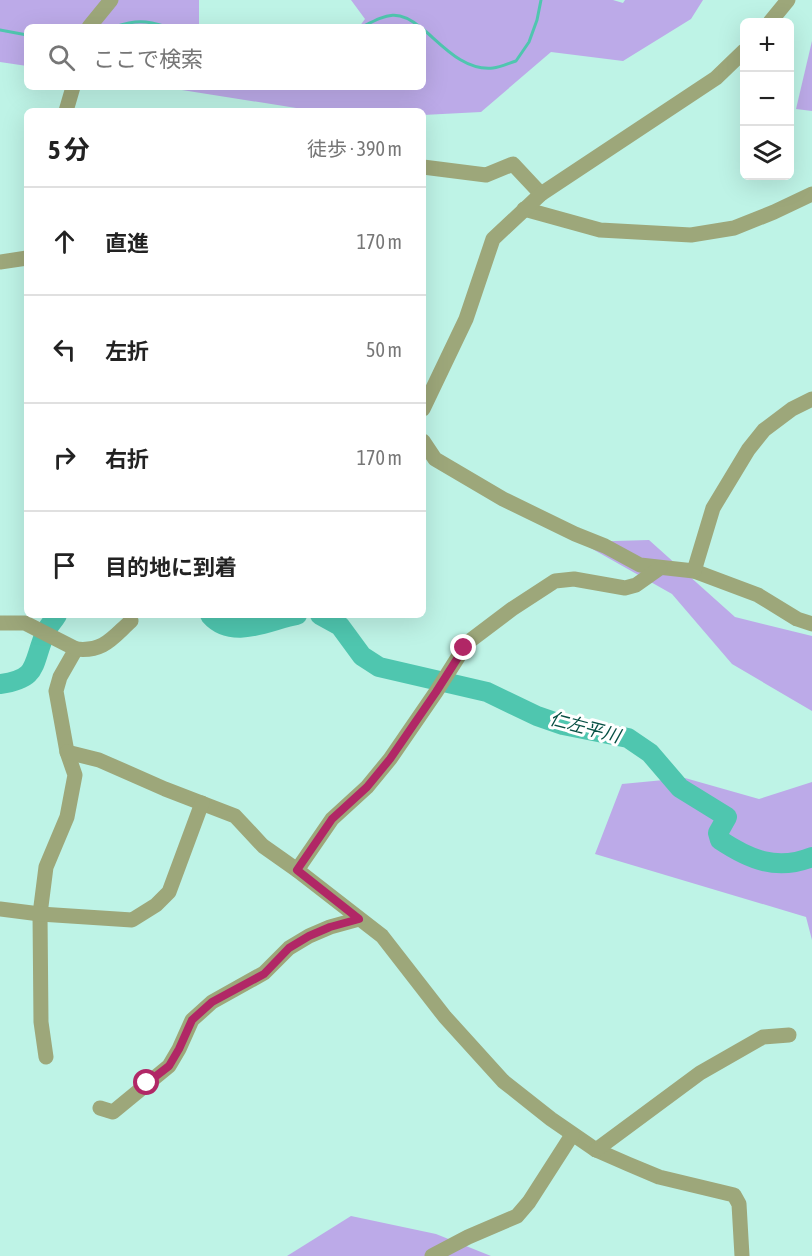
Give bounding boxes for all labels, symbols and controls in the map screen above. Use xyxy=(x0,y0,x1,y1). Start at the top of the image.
map controls xyxy=(740,18,794,180)
button: + xyxy=(740,18,794,72)
search box xyxy=(24,24,426,90)
icon: search xyxy=(45,41,78,74)
text: ここで検索 xyxy=(93,46,203,72)
button: − xyxy=(740,72,794,126)
button: layers xyxy=(740,126,794,180)
text: 5 分 xyxy=(48,135,90,165)
text: 徒歩 · 390 m xyxy=(307,137,402,160)
icon: ahead xyxy=(48,225,81,258)
text: 直進 xyxy=(105,230,149,256)
text: 170 m xyxy=(357,230,402,253)
icon: left xyxy=(48,333,81,366)
text: 左折 xyxy=(105,338,149,364)
text: 50 m xyxy=(366,338,402,361)
icon: right xyxy=(48,441,81,474)
text: 右折 xyxy=(105,446,149,472)
text: 170 m xyxy=(357,446,402,469)
icon: arrive xyxy=(48,549,81,582)
text: 目的地に到着 xyxy=(105,554,237,580)
route end xyxy=(450,634,476,660)
water label: 仁左平川 xyxy=(548,708,624,747)
route start xyxy=(133,1069,159,1095)

